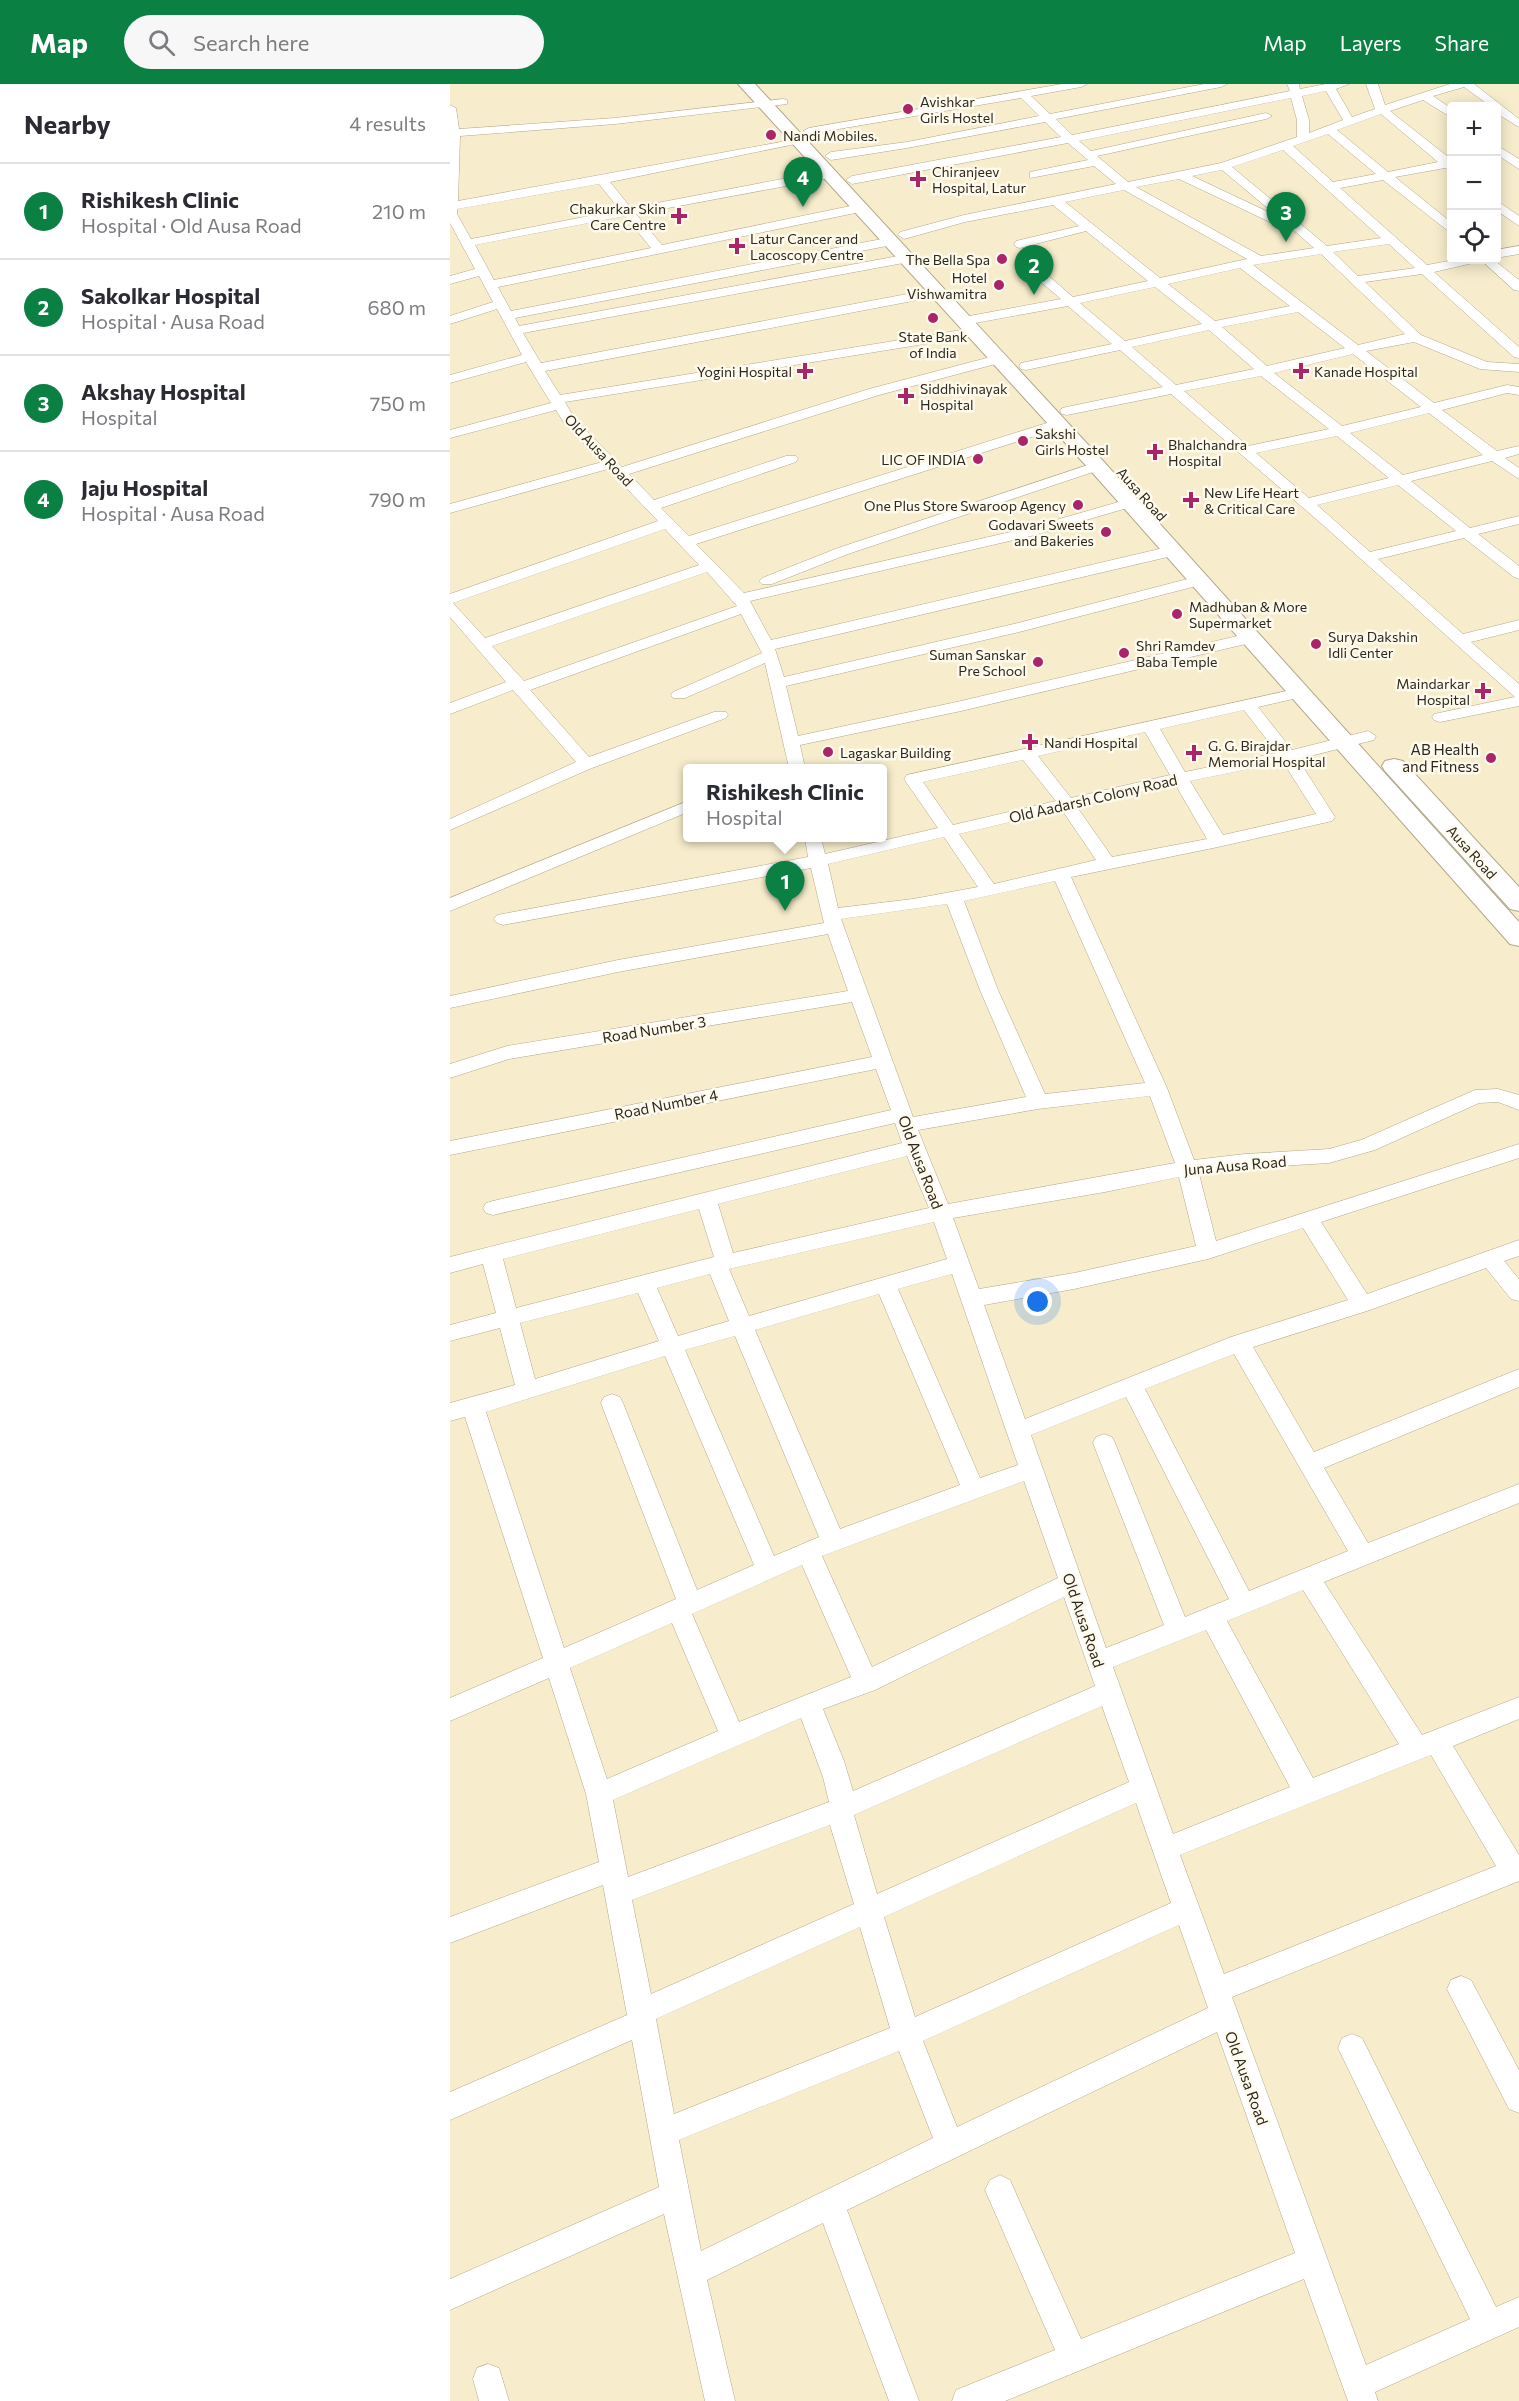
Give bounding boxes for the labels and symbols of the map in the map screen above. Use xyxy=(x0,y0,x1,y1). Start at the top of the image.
place label: Avishkar Girls Hostel xyxy=(920,93,994,126)
marker: Avishkar Girls Hostel xyxy=(901,102,915,116)
place label: Nandi Mobiles. xyxy=(783,127,877,144)
marker: Nandi Mobiles. xyxy=(764,128,778,142)
pin: 4 xyxy=(784,158,822,207)
place label: Chiranjeev Hospital, Latur xyxy=(932,163,1026,196)
marker: Chiranjeev Hospital, Latur xyxy=(909,170,927,188)
pin: 3 xyxy=(1266,192,1306,242)
place label: Chakurkar Skin Care Centre xyxy=(569,200,666,233)
marker: Chakurkar Skin Care Centre xyxy=(670,207,688,225)
place label: Latur Cancer and Lacoscopy Centre xyxy=(750,230,864,263)
marker: Latur Cancer and Lacoscopy Centre xyxy=(728,237,746,255)
pin: 2 xyxy=(1014,246,1054,295)
place label: The Bella Spa xyxy=(906,251,990,268)
marker: The Bella Spa xyxy=(995,252,1009,266)
place label: Hotel Vishwamitra xyxy=(907,269,987,302)
marker: Hotel Vishwamitra xyxy=(992,278,1006,292)
marker: State Bank of India xyxy=(926,311,940,325)
place label: State Bank of India xyxy=(899,328,968,361)
marker: Yogini Hospital xyxy=(796,362,814,380)
marker: Kanade Hospital xyxy=(1292,362,1310,380)
place label: Yogini Hospital xyxy=(697,363,792,380)
place label: Kanade Hospital xyxy=(1314,363,1418,380)
place label: Siddhivinayak Hospital xyxy=(920,380,1008,413)
marker: Siddhivinayak Hospital xyxy=(897,387,915,405)
street label: Old Ausa Road xyxy=(561,410,637,490)
place label: Sakshi Girls Hostel xyxy=(1035,425,1109,458)
marker: Sakshi Girls Hostel xyxy=(1016,434,1030,448)
place label: Bhalchandra Hospital xyxy=(1168,436,1247,469)
marker: Bhalchandra Hospital xyxy=(1146,443,1164,461)
place label: LIC OF INDIA xyxy=(881,451,966,468)
marker: LIC OF INDIA xyxy=(971,452,985,466)
street label: Ausa Road xyxy=(1113,464,1171,524)
place label: New Life Heart & Critical Care xyxy=(1204,484,1299,517)
marker: New Life Heart & Critical Care xyxy=(1182,491,1200,509)
place label: One Plus Store Swaroop Agency xyxy=(864,497,1066,514)
marker: One Plus Store Swaroop Agency xyxy=(1071,498,1085,512)
place label: Godavari Sweets and Bakeries xyxy=(988,516,1094,549)
marker: Godavari Sweets and Bakeries xyxy=(1099,525,1113,539)
place label: Madhuban & More Supermarket xyxy=(1189,598,1307,631)
marker: Madhuban & More Supermarket xyxy=(1170,607,1184,621)
place label: Surya Dakshin Idli Center xyxy=(1328,628,1418,661)
place label: Shri Ramdev Baba Temple xyxy=(1136,637,1217,670)
marker: Surya Dakshin Idli Center xyxy=(1309,637,1323,651)
place label: Suman Sanskar Pre School xyxy=(929,646,1026,679)
marker: Shri Ramdev Baba Temple xyxy=(1117,646,1131,660)
marker: Suman Sanskar Pre School xyxy=(1031,655,1045,669)
place label: Maindarkar Hospital xyxy=(1396,675,1470,708)
marker: Maindarkar Hospital xyxy=(1474,682,1492,700)
marker: Nandi Hospital xyxy=(1021,733,1039,751)
place label: Nandi Hospital xyxy=(1044,734,1138,751)
place label: G. G. Birajdar Memorial Hospital xyxy=(1208,737,1326,770)
place label: AB Health and Fitness xyxy=(1402,740,1479,775)
place label: Lagaskar Building xyxy=(840,744,951,761)
marker: G. G. Birajdar Memorial Hospital xyxy=(1185,744,1203,762)
marker: Lagaskar Building xyxy=(821,745,835,759)
marker: AB Health and Fitness xyxy=(1484,751,1498,765)
street label: Old Aadarsh Colony Road xyxy=(1007,770,1179,826)
street label: Ausa Road xyxy=(1443,822,1501,882)
pin: 1 xyxy=(766,862,804,911)
street label: Road Number 3 xyxy=(601,1012,707,1046)
street label: Road Number 4 xyxy=(613,1085,719,1123)
street label: Old Ausa Road xyxy=(895,1113,947,1211)
street label: Juna Ausa Road xyxy=(1183,1152,1287,1178)
your location xyxy=(1023,1287,1052,1316)
street label: Old Ausa Road xyxy=(1059,1570,1109,1670)
street label: Old Ausa Road xyxy=(1222,2029,1272,2127)

